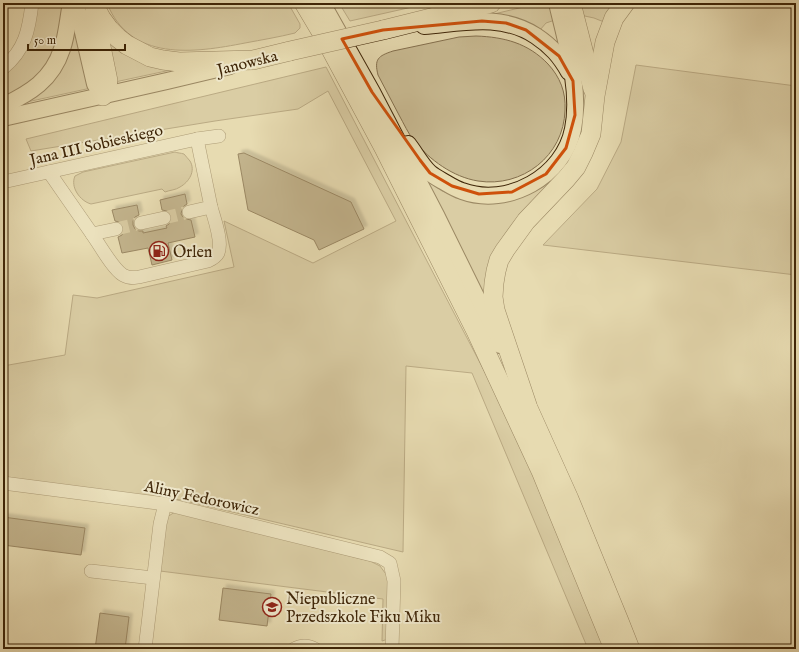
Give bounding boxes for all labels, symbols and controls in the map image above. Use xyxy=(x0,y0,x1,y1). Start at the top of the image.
scale bar xyxy=(28,26,125,52)
text: 50 m xyxy=(34,33,56,48)
street label: Janowska xyxy=(213,47,280,82)
street label: Jana III Sobieskiego xyxy=(26,121,165,171)
fuel station icon: Orlen xyxy=(148,240,170,262)
place label: Orlen xyxy=(173,243,213,263)
street label: Aliny Fedorowicz xyxy=(141,477,261,521)
place label: Niepubliczne Przedszkole Fiku Miku xyxy=(286,590,441,628)
school or university icon: Niepubliczne Przedszkole Fiku Miku xyxy=(261,596,283,618)

